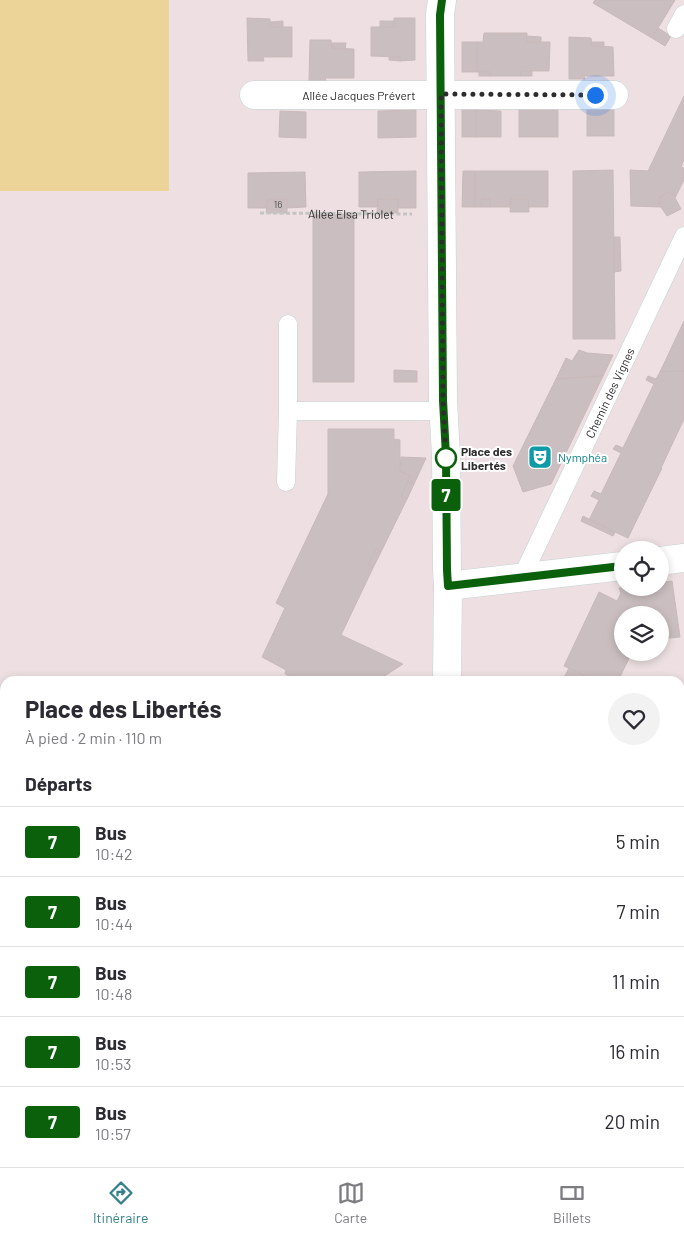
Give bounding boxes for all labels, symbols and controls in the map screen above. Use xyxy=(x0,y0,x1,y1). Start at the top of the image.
your location xyxy=(583,83,608,108)
street label: Allée Jacques Prévert xyxy=(302,88,416,102)
house number: 16 xyxy=(274,198,282,210)
street label: Allée Elsa Triolet xyxy=(308,206,394,221)
street label: Chemin des Vignes xyxy=(582,345,637,440)
place label: Place des Libertés xyxy=(461,444,512,472)
theatre icon: Nymphéa xyxy=(527,444,553,470)
marker: Place des Libertés xyxy=(435,447,457,469)
place label: Nymphéa xyxy=(558,450,607,464)
line badge: 7 xyxy=(430,479,462,511)
text: 7 xyxy=(442,484,450,506)
map controls xyxy=(614,541,669,661)
button: locate xyxy=(614,541,669,596)
button: layers xyxy=(614,606,669,661)
button: heart xyxy=(608,693,660,745)
text: Place des Libertés xyxy=(25,694,222,723)
text: À pied · 2 min · 110 m xyxy=(25,728,162,747)
text: Départs xyxy=(25,772,92,795)
text: Bus xyxy=(95,821,127,844)
text: 5 min xyxy=(616,830,660,853)
text: 7 xyxy=(48,831,57,853)
text: 10:42 xyxy=(95,844,132,863)
text: Bus xyxy=(95,891,127,914)
text: 7 min xyxy=(616,900,660,923)
text: 7 xyxy=(48,901,57,923)
text: 10:44 xyxy=(95,914,133,933)
text: Bus xyxy=(95,961,127,984)
text: 11 min xyxy=(612,970,660,993)
text: 7 xyxy=(48,971,57,993)
text: 10:48 xyxy=(95,984,132,1003)
text: Bus xyxy=(95,1031,127,1054)
text: 16 min xyxy=(609,1040,660,1063)
text: 7 xyxy=(48,1041,57,1063)
text: 10:53 xyxy=(95,1054,132,1073)
text: Bus xyxy=(95,1101,127,1124)
text: 20 min xyxy=(604,1110,660,1133)
text: 7 xyxy=(48,1111,57,1133)
text: 10:57 xyxy=(95,1124,131,1143)
tab: Itinéraire xyxy=(93,1179,148,1226)
tab: Carte xyxy=(334,1179,367,1226)
tab: Billets xyxy=(553,1179,591,1226)

